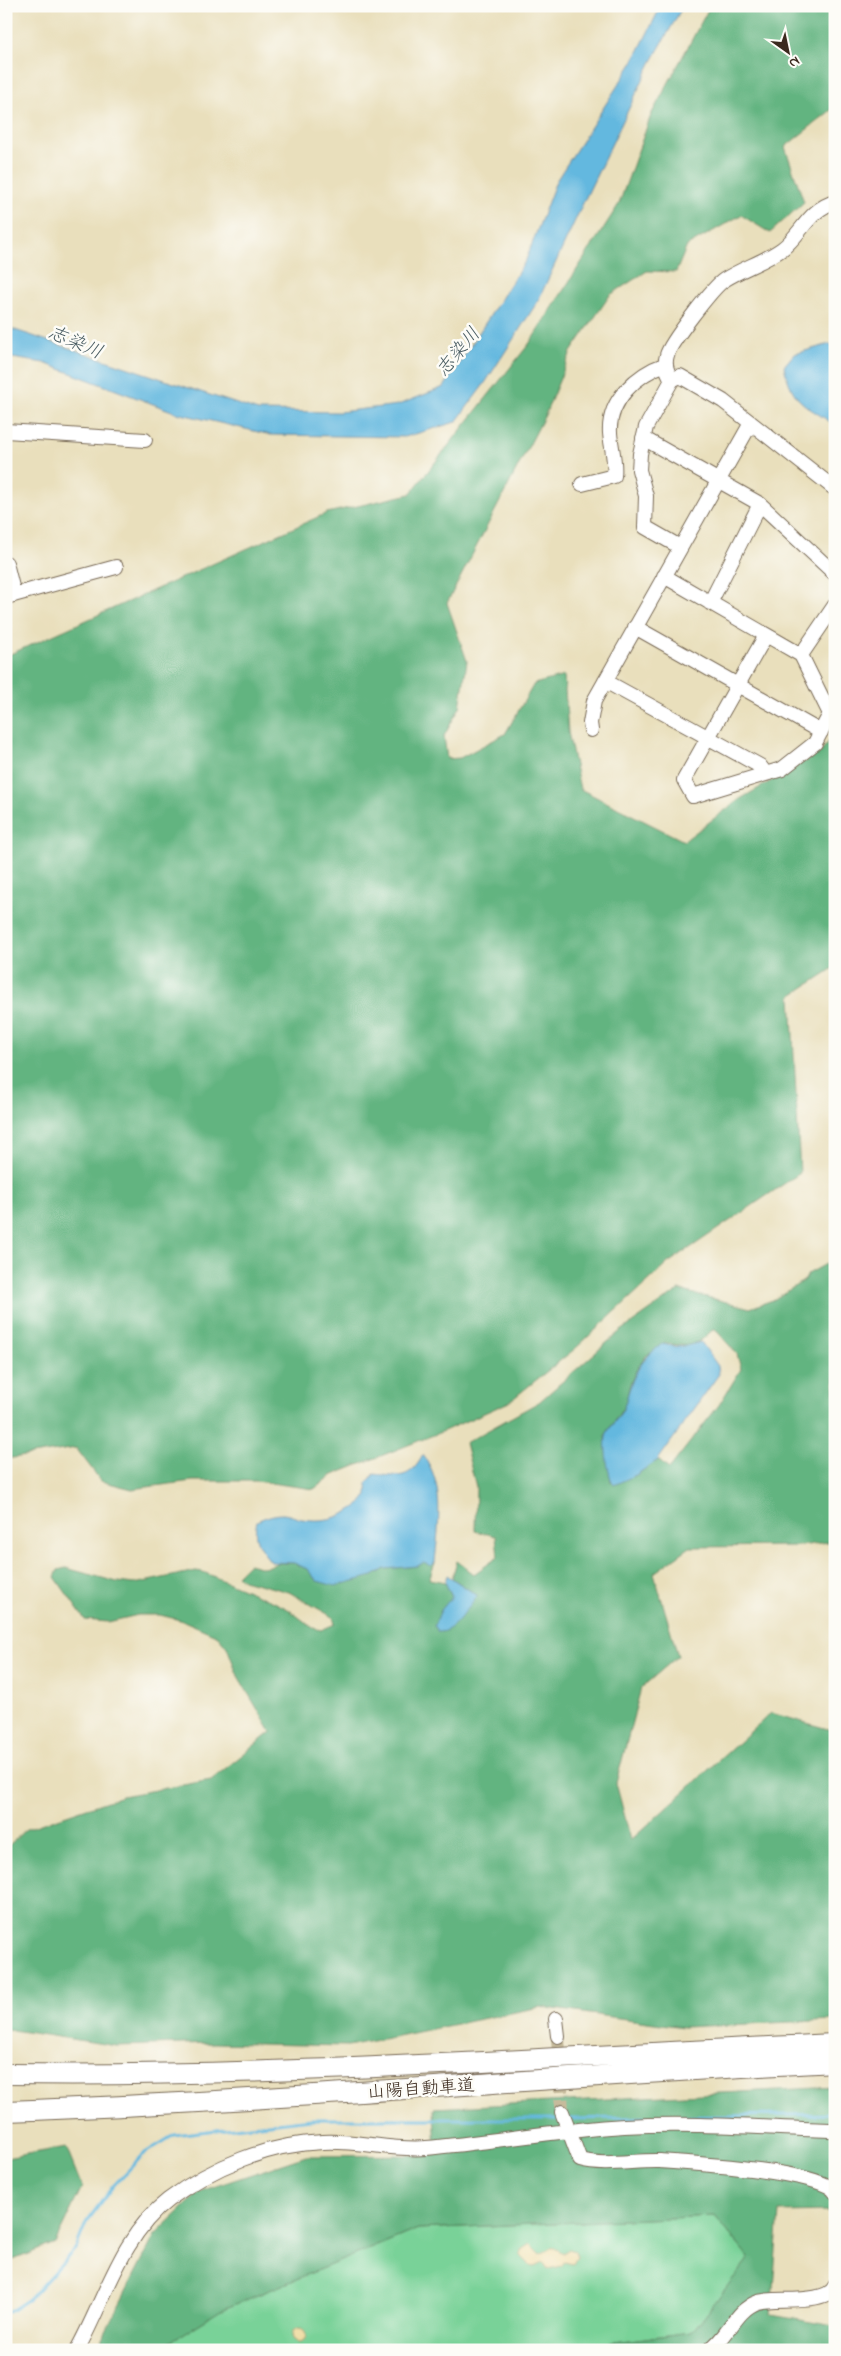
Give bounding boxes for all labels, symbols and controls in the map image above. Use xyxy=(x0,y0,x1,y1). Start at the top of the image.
north arrow xyxy=(764,28,814,78)
text: N xyxy=(785,50,804,73)
water label: 志染川 xyxy=(44,320,107,367)
water label: 志染川 xyxy=(430,322,488,383)
street label: 山陽自動車道 xyxy=(366,2073,476,2107)

